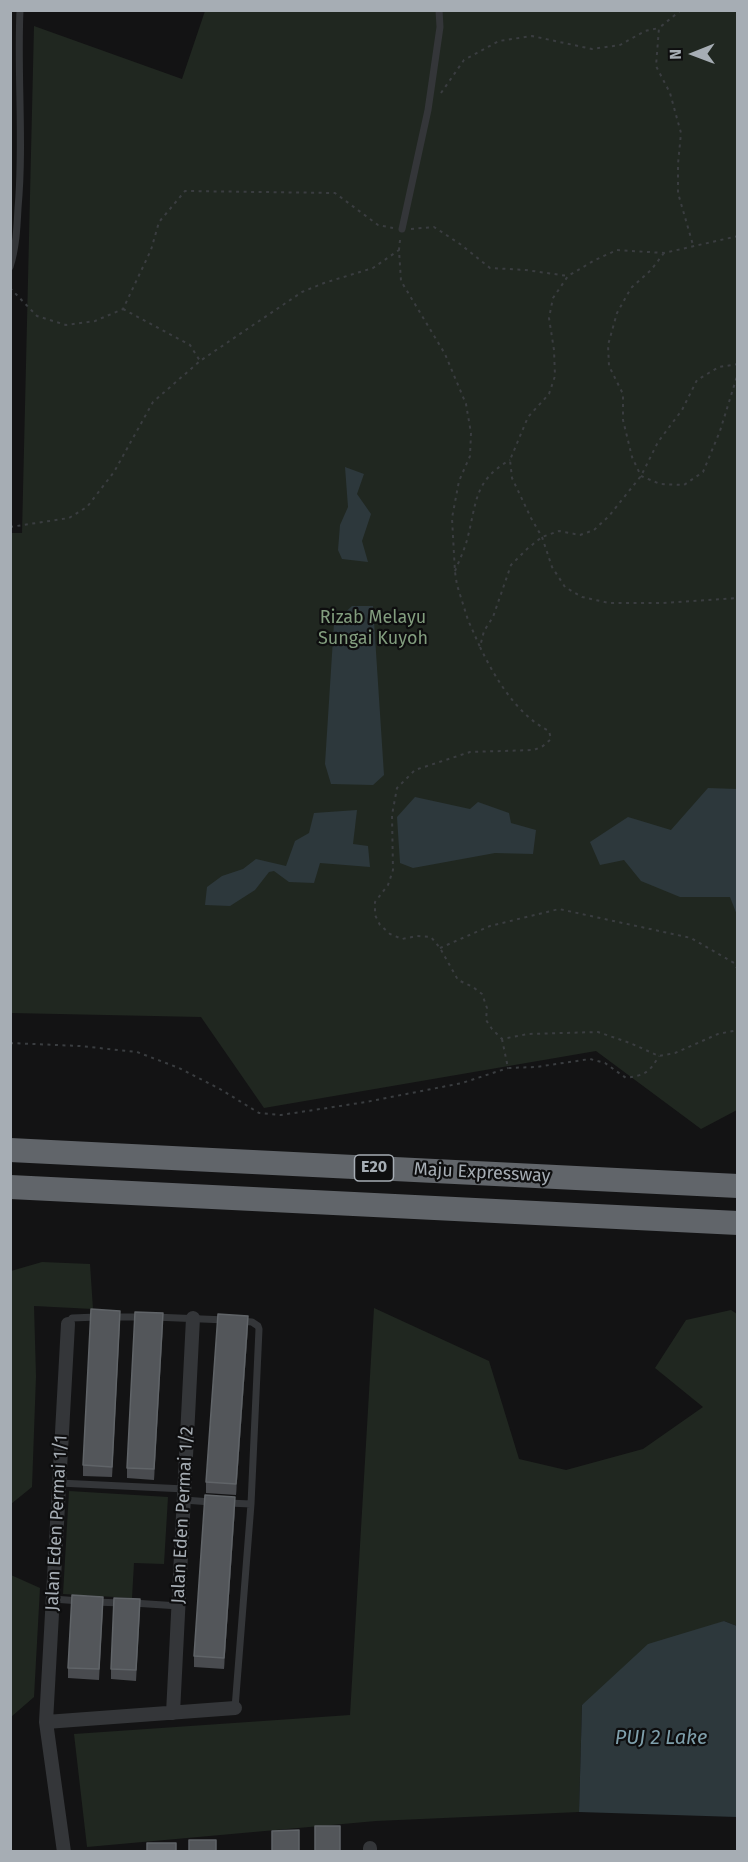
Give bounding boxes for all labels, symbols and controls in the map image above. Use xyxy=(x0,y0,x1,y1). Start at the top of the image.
north arrow xyxy=(664,24,724,84)
text: N xyxy=(666,49,685,60)
park label: Rizab Melayu Sungai Kuyoh xyxy=(318,607,428,650)
road number: E20 xyxy=(354,1155,394,1181)
street label: Maju Expressway xyxy=(413,1159,551,1187)
street label: Jalan Eden Permai 1/2 xyxy=(168,1426,198,1604)
street label: Jalan Eden Permai 1/1 xyxy=(42,1434,72,1612)
water label: PUJ 2 Lake xyxy=(615,1726,707,1750)

